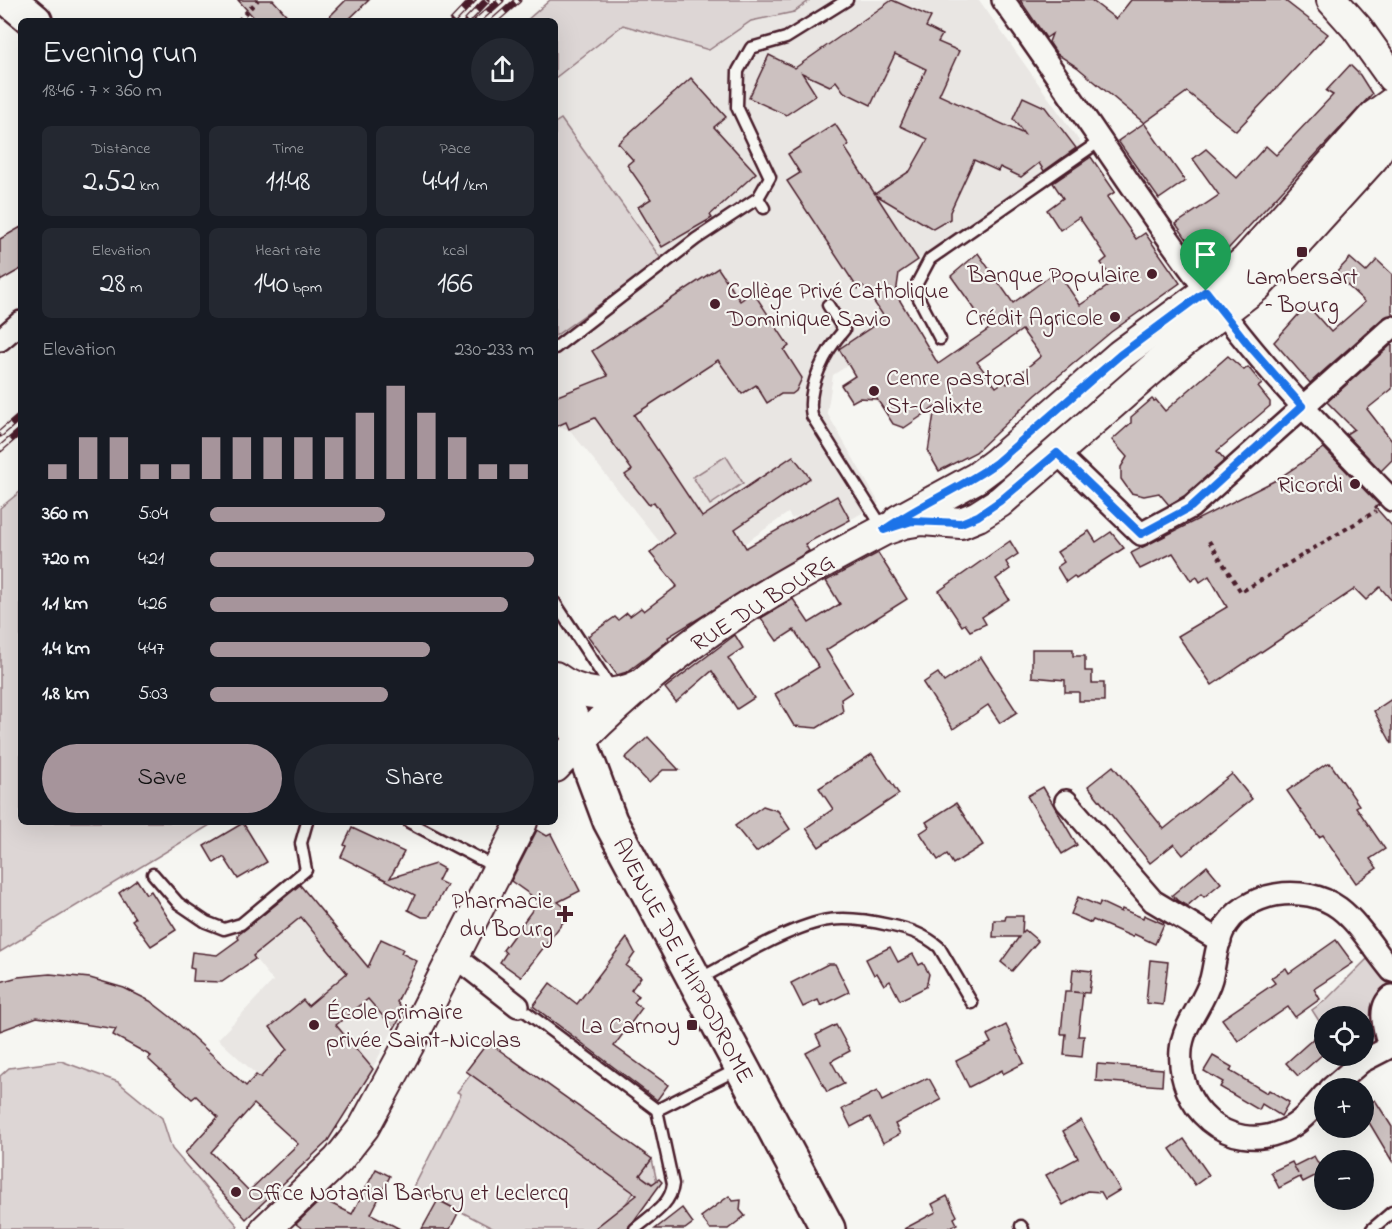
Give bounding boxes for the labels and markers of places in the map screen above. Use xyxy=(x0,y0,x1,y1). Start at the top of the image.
pin xyxy=(1180,229,1231,291)
marker: Lambersart – Bourg xyxy=(1295,245,1309,259)
place label: Banque Populaire xyxy=(967,259,1140,294)
place label: Lambersart – Bourg xyxy=(1246,261,1358,324)
marker: Banque Populaire xyxy=(1145,267,1159,281)
place label: Collège Privé Catholique Dominique Savio xyxy=(726,275,949,338)
marker: Collège Privé Catholique Dominique Savio xyxy=(708,297,722,311)
place label: Crédit Agricole xyxy=(965,302,1103,337)
marker: Crédit Agricole xyxy=(1108,310,1122,324)
place label: Cenre pastoral St-Calixte xyxy=(886,362,1029,425)
marker: Cenre pastoral St-Calixte xyxy=(867,384,881,398)
place label: Ricordi xyxy=(1277,469,1343,504)
marker: Ricordi xyxy=(1348,477,1362,491)
place label: Pharmacie du Bourg xyxy=(451,885,553,948)
marker: Pharmacie du Bourg xyxy=(558,907,572,921)
place label: École primaire privée Saint-Nicolas xyxy=(326,996,521,1059)
place label: La Carnoy xyxy=(581,1010,680,1046)
marker: École primaire privée Saint-Nicolas xyxy=(307,1018,321,1032)
marker: La Carnoy xyxy=(685,1018,699,1032)
place label: Office Notarial Barbry et Leclercq xyxy=(248,1177,568,1213)
marker: Office Notarial Barbry et Leclercq xyxy=(229,1185,243,1199)

